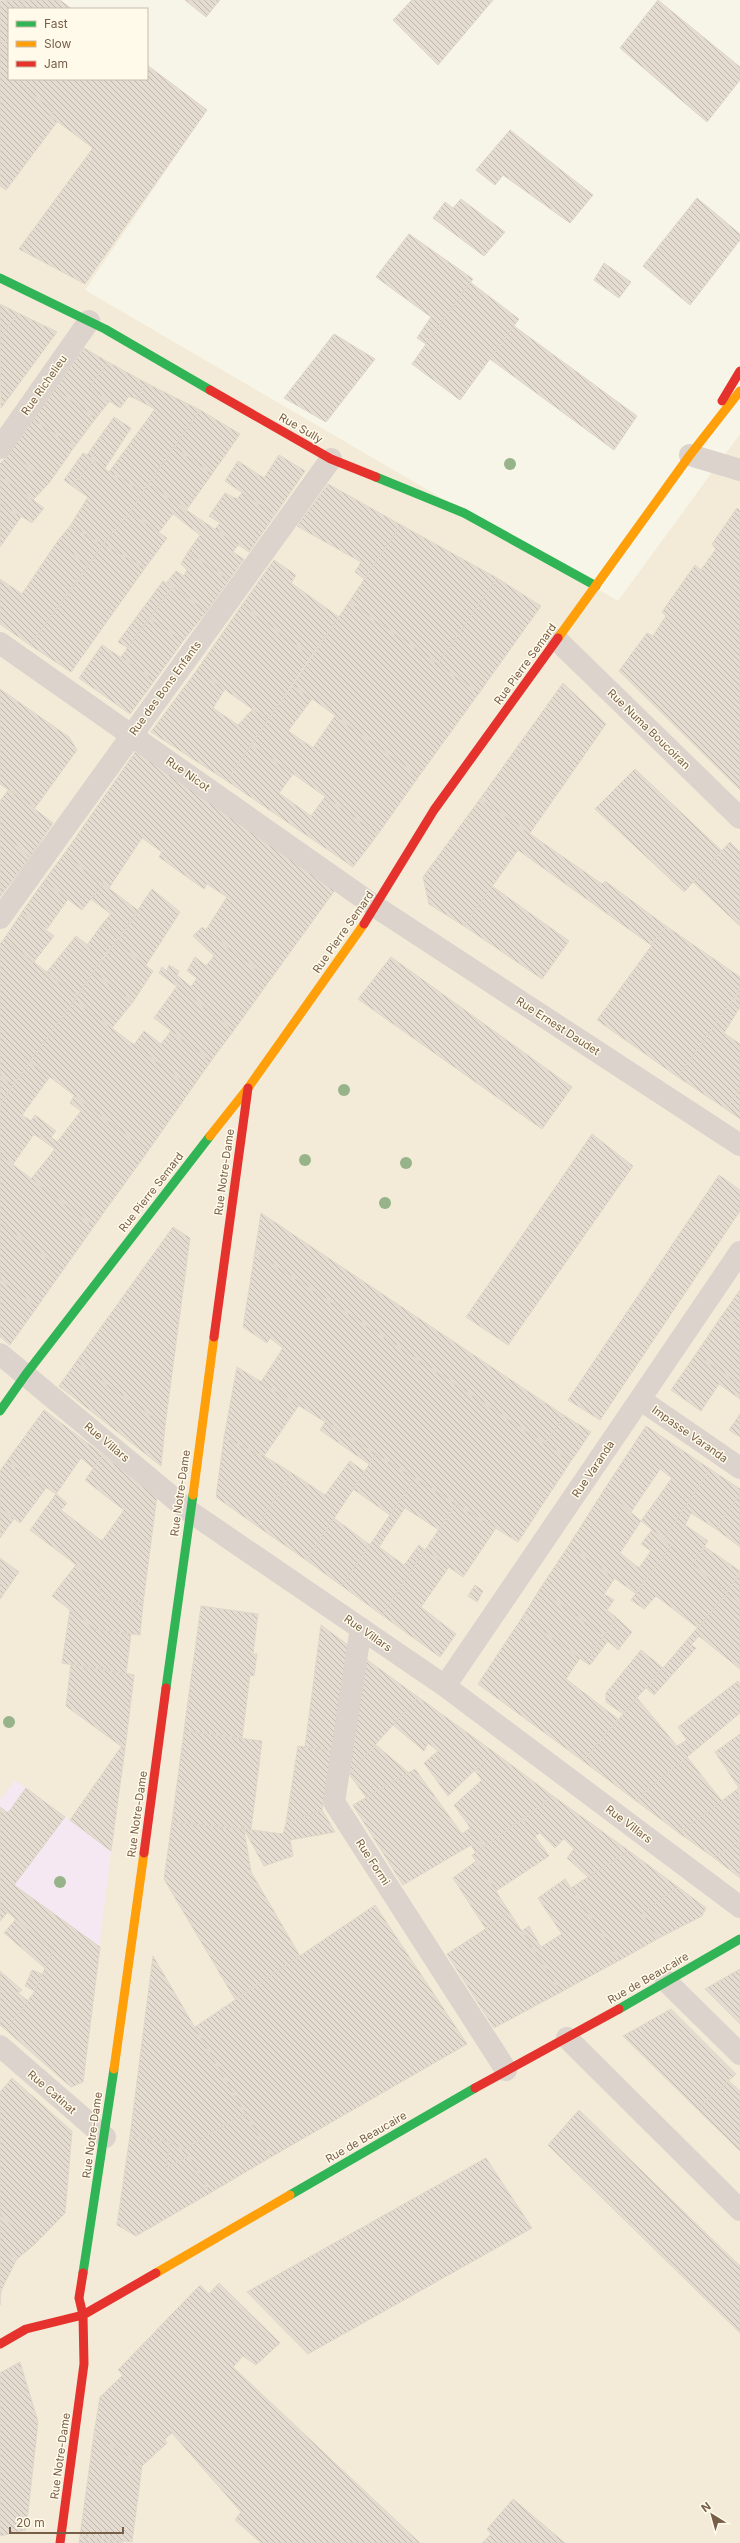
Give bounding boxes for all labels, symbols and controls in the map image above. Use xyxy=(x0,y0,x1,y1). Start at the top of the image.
legend xyxy=(8,8,148,80)
text: Fast xyxy=(44,16,68,31)
text: Slow xyxy=(44,36,72,51)
text: Jam xyxy=(44,56,68,71)
street label: Rue Richelieu xyxy=(18,352,70,418)
street label: Rue Sully xyxy=(277,410,325,446)
street label: Rue Pierre Semard xyxy=(491,621,559,707)
street label: Rue des Bons Enfants xyxy=(126,638,204,738)
street label: Rue Numa Boucoiran xyxy=(605,686,693,772)
street label: Rue Nicot xyxy=(163,754,213,794)
street label: Rue Pierre Semard xyxy=(309,888,377,976)
street label: Rue Ernest Daudet xyxy=(514,994,603,1058)
street label: Rue Notre-Dame xyxy=(211,1128,237,1216)
street label: Rue Pierre Semard xyxy=(116,1149,186,1235)
street label: Impasse Varanda xyxy=(649,1403,731,1465)
street label: Rue Villars xyxy=(82,1419,133,1465)
street label: Rue Varanda xyxy=(569,1438,617,1500)
street label: Rue Notre-Dame xyxy=(167,1449,193,1537)
street label: Rue Villars xyxy=(342,1612,395,1655)
street label: Rue Notre-Dame xyxy=(124,1770,150,1858)
street label: Rue Villars xyxy=(603,1802,655,1846)
street label: Rue Formi xyxy=(353,1836,393,1888)
street label: Rue de Beaucaire xyxy=(605,1949,691,2007)
street label: Rue Catinat xyxy=(25,2067,79,2117)
street label: Rue Notre-Dame xyxy=(79,2091,105,2179)
street label: Rue de Beaucaire xyxy=(323,2108,409,2166)
street label: Rue Notre-Dame xyxy=(47,2412,73,2500)
north arrow xyxy=(692,2495,732,2535)
text: N xyxy=(698,2499,714,2515)
scale bar xyxy=(10,2509,123,2535)
text: 20 m xyxy=(16,2515,45,2530)

